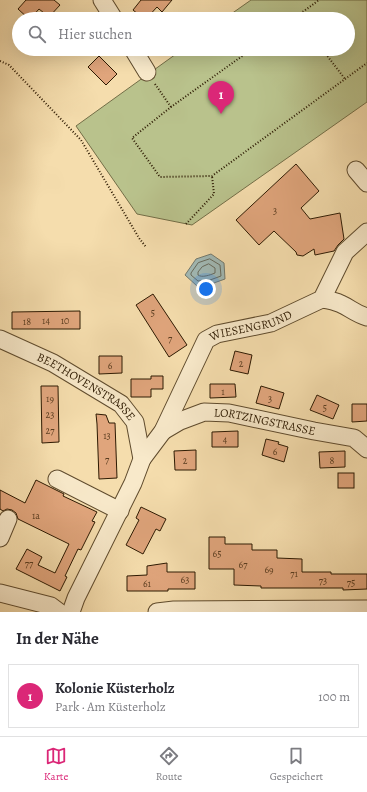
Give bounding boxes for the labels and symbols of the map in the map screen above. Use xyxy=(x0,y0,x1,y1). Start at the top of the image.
pin: 1 xyxy=(208,81,234,114)
house number: 3 xyxy=(273,204,277,217)
your location xyxy=(196,279,216,299)
house number: 5 xyxy=(151,306,155,319)
street label: WIESENGRUND xyxy=(206,306,295,345)
house number: 14 xyxy=(42,314,50,327)
house number: 10 xyxy=(61,314,69,327)
house number: 18 xyxy=(23,315,31,328)
house number: 7 xyxy=(168,332,173,345)
street label: BEETHOVENSTRASSE xyxy=(34,349,139,424)
house number: 2 xyxy=(239,357,244,370)
house number: 6 xyxy=(108,359,113,372)
house number: 1 xyxy=(221,385,225,398)
house number: 19 xyxy=(46,392,54,405)
house number: 3 xyxy=(268,392,272,405)
house number: 5 xyxy=(323,401,327,414)
street label: LORTZINGSTRASSE xyxy=(214,404,317,439)
house number: 23 xyxy=(46,408,54,421)
house number: 27 xyxy=(46,424,55,437)
house number: 13 xyxy=(103,429,111,442)
house number: 4 xyxy=(223,433,228,446)
house number: 6 xyxy=(273,445,278,458)
house number: 7 xyxy=(105,453,110,466)
house number: 2 xyxy=(183,454,188,467)
house number: 8 xyxy=(330,454,335,467)
house number: 1a xyxy=(32,509,40,522)
house number: 65 xyxy=(213,547,221,560)
house number: 77 xyxy=(25,557,34,570)
house number: 67 xyxy=(239,558,248,571)
house number: 69 xyxy=(264,563,274,576)
house number: 71 xyxy=(290,567,298,580)
house number: 63 xyxy=(181,573,189,586)
house number: 73 xyxy=(319,574,327,587)
house number: 75 xyxy=(347,576,355,589)
house number: 61 xyxy=(143,577,152,590)

